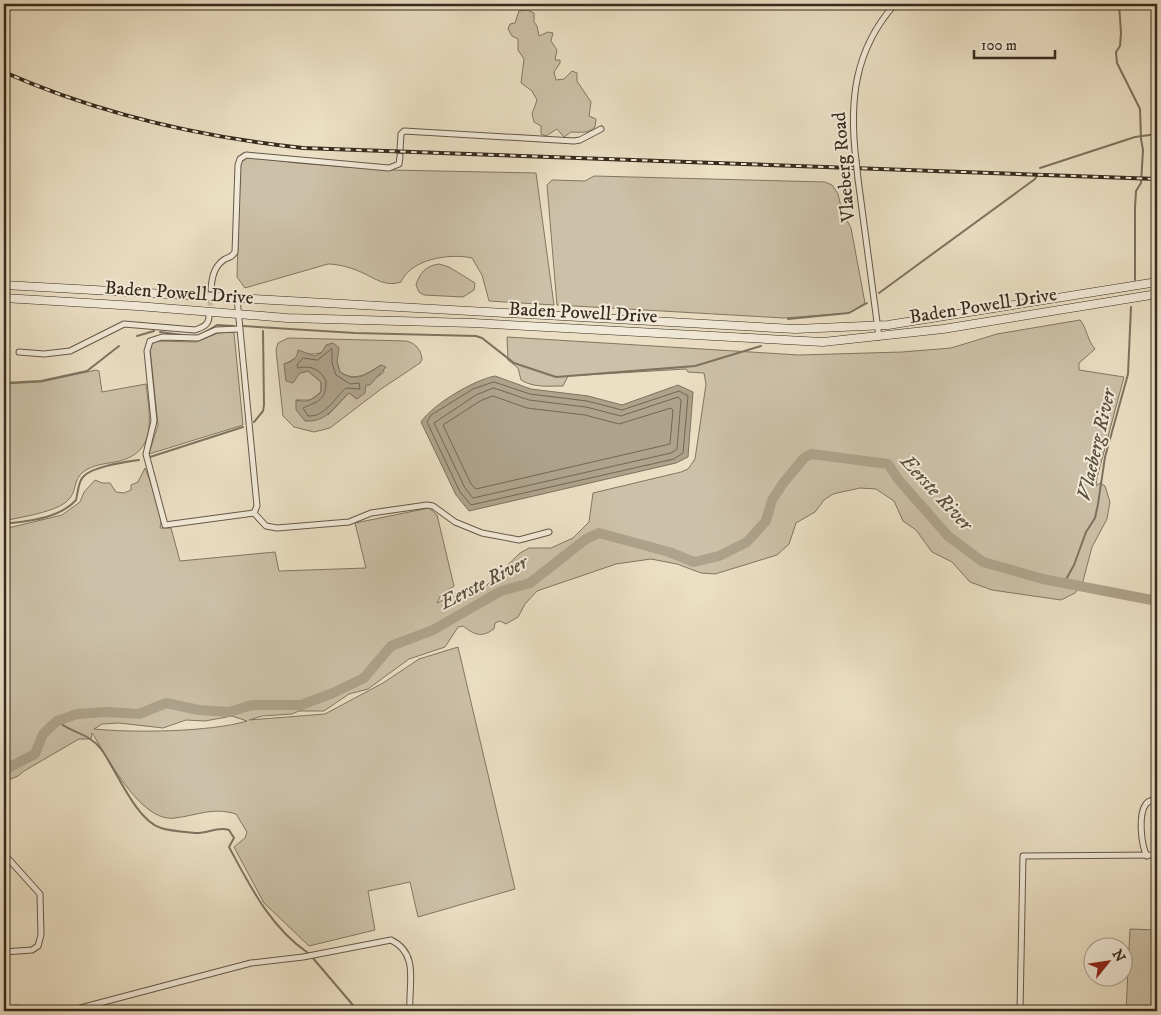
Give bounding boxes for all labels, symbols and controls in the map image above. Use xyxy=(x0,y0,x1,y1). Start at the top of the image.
scale bar xyxy=(974,28,1055,60)
text: 100 m xyxy=(981,36,1017,55)
street label: Vlaeberg Road xyxy=(828,110,860,224)
street label: Baden Powell Drive xyxy=(104,276,254,310)
street label: Baden Powell Drive xyxy=(908,283,1059,329)
street label: Baden Powell Drive xyxy=(508,298,658,328)
water label: Vlaeberg River xyxy=(1072,385,1122,503)
water label: Eerste River xyxy=(894,449,979,538)
water label: Eerste River xyxy=(435,549,534,616)
north arrow xyxy=(1084,938,1134,988)
text: N xyxy=(1108,947,1129,966)

